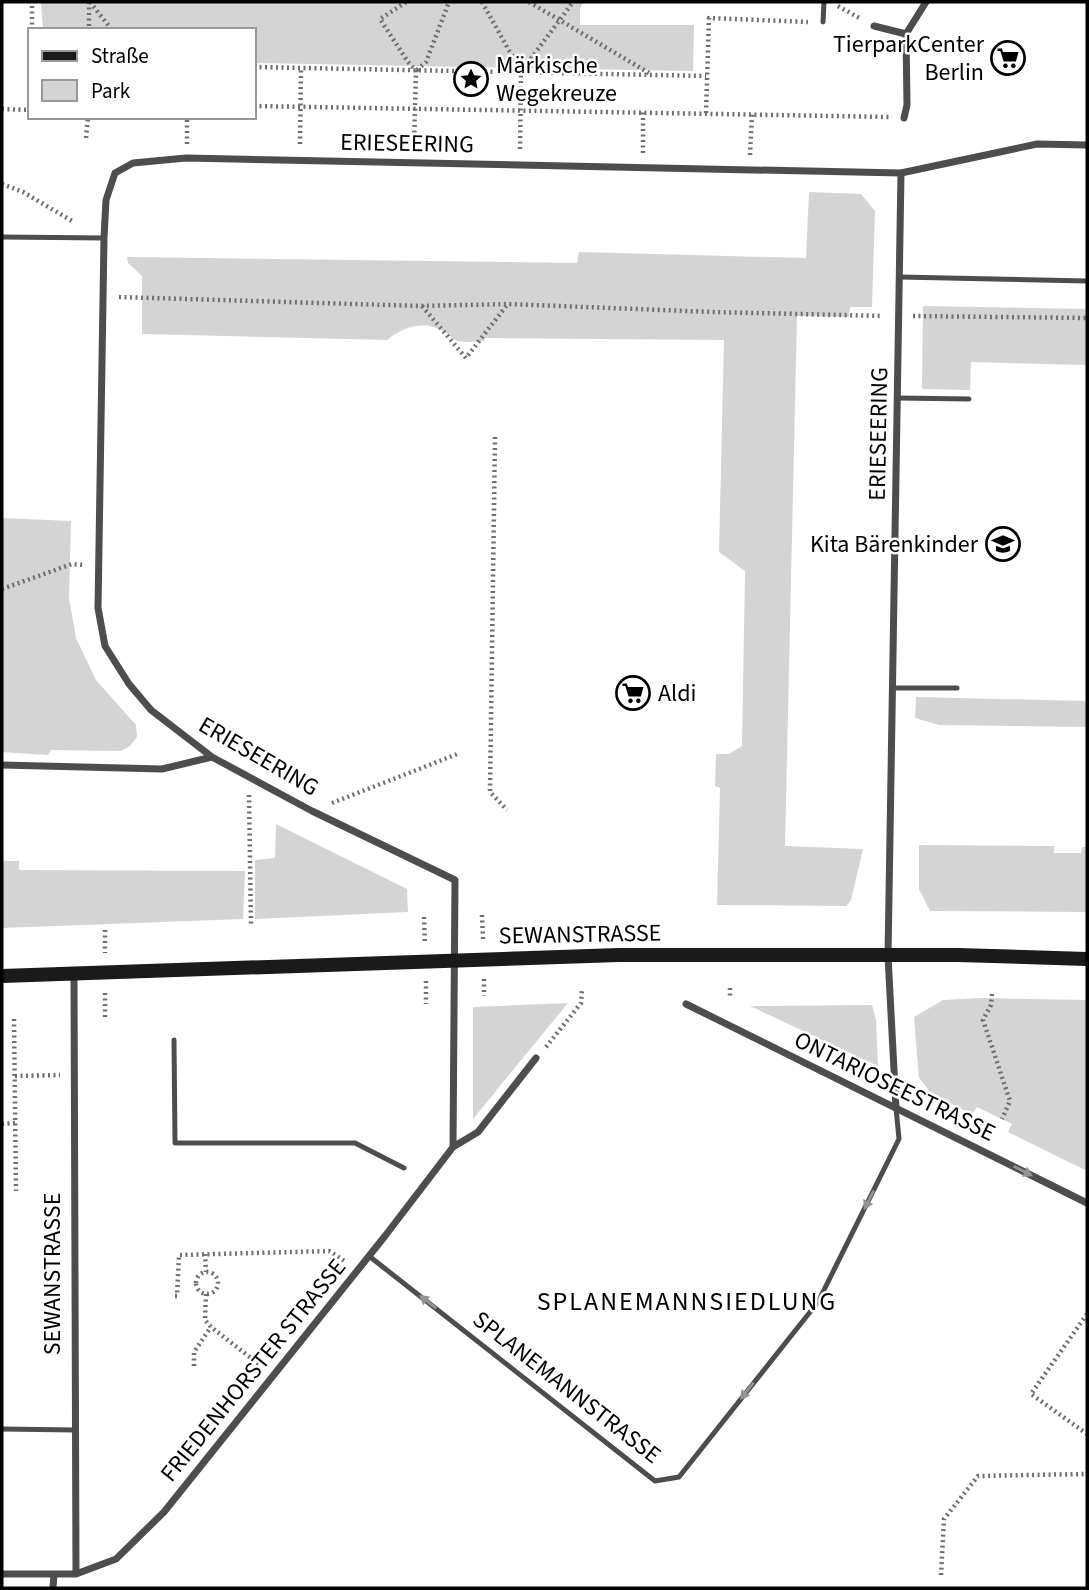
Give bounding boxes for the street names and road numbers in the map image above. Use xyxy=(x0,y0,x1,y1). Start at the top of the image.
street label: ERIESEERING xyxy=(340,125,474,162)
street label: ERIESEERING xyxy=(860,367,897,501)
street label: ERIESEERING xyxy=(192,708,325,805)
street label: SEWANSTRASSE xyxy=(498,916,662,953)
street label: ONTARIOSEESTRASSE xyxy=(788,1022,1001,1150)
street label: SEWANSTRASSE xyxy=(35,1193,70,1355)
street label: FRIEDENHORSTER STRASSE xyxy=(152,1251,355,1489)
street label: SPLANEMANNSTRASSE xyxy=(465,1303,668,1472)

